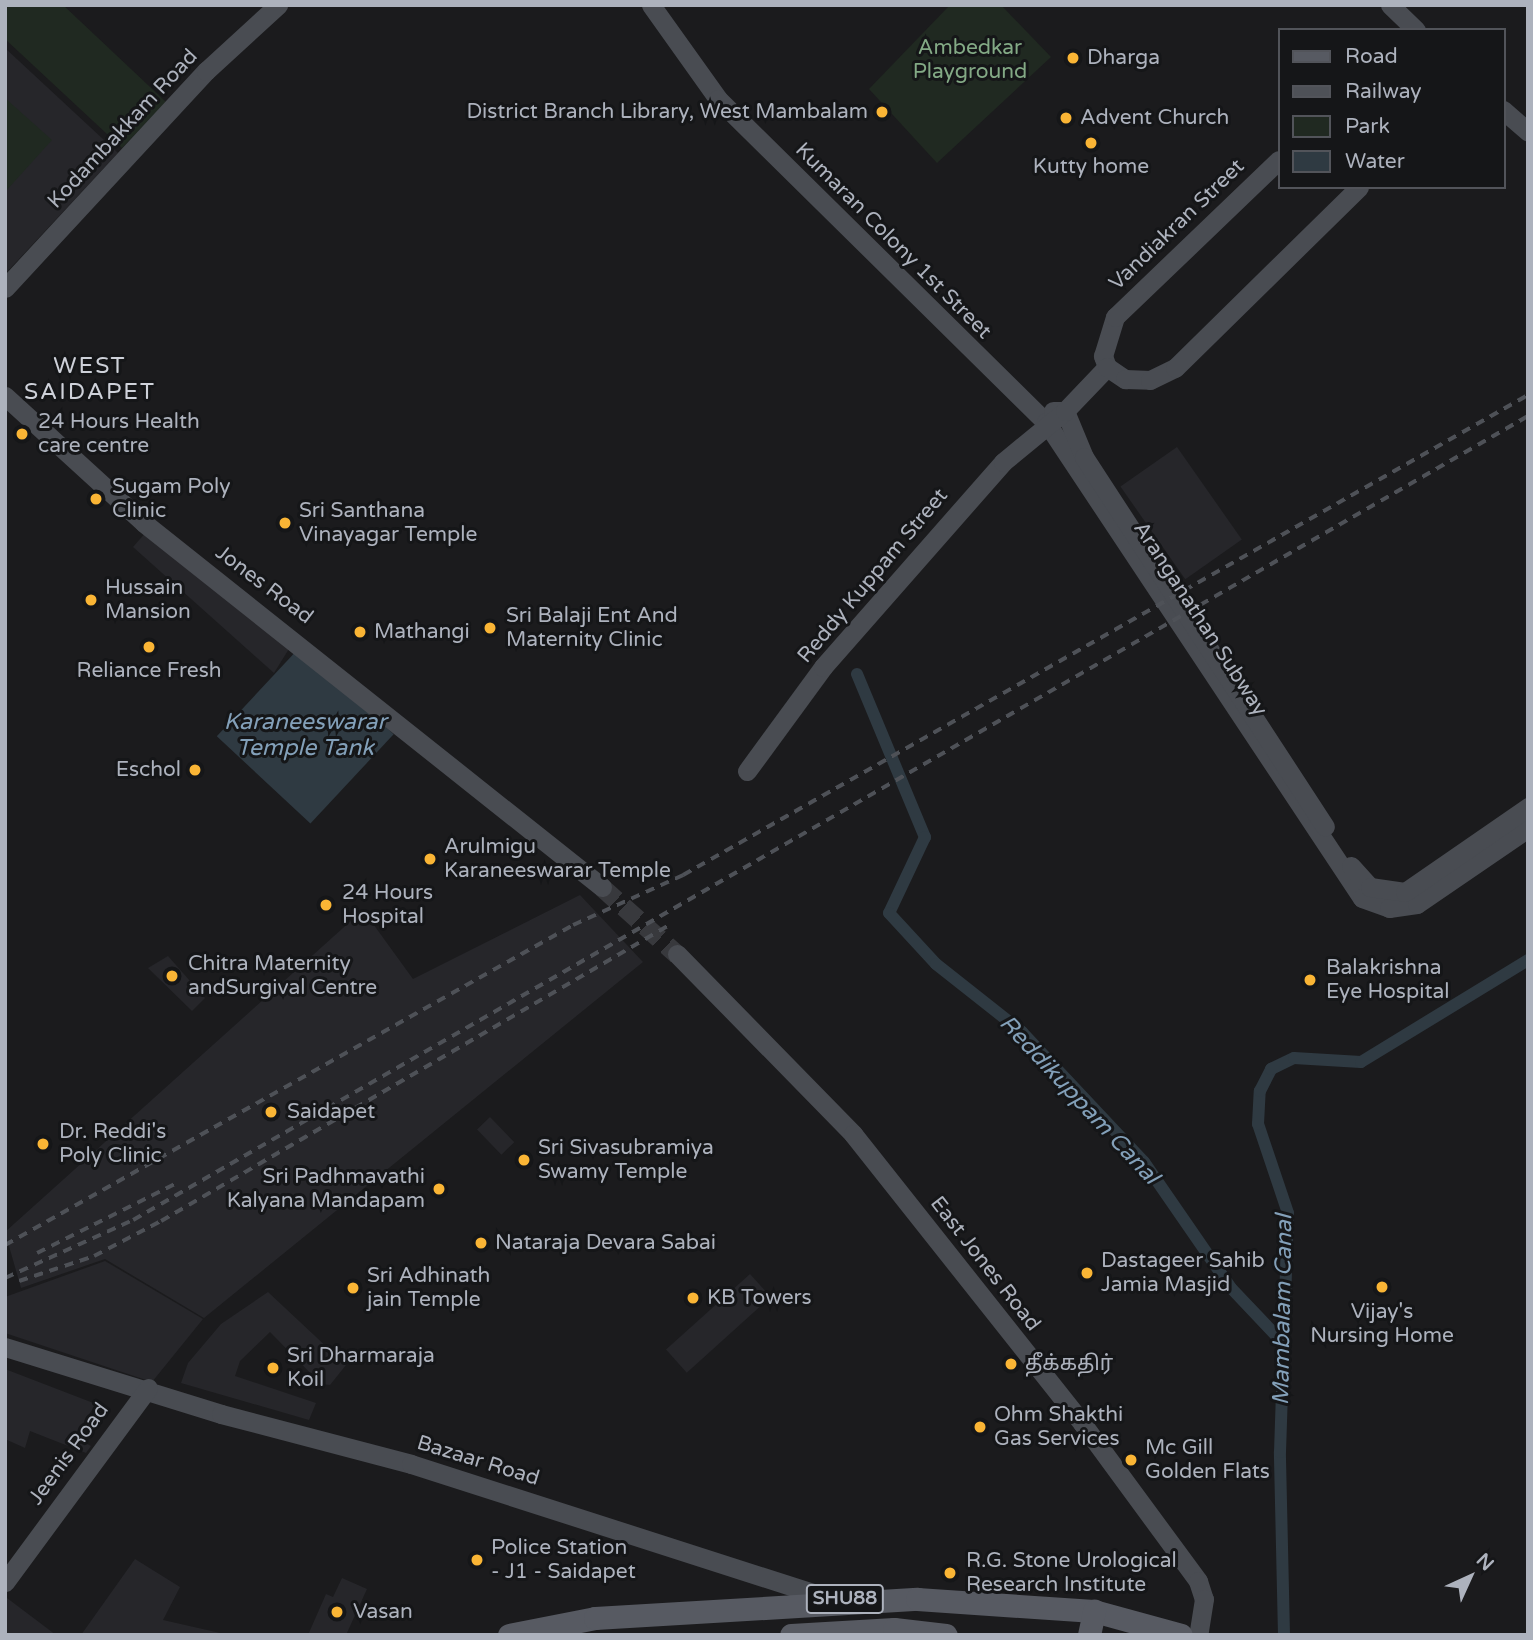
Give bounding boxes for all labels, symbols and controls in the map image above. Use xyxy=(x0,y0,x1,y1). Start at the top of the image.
legend xyxy=(1278,28,1505,189)
park label: Ambedkar Playground xyxy=(913,35,1027,85)
street label: Kodambakkam Road xyxy=(43,44,203,214)
text: Road xyxy=(1345,44,1398,69)
place label: Dharga xyxy=(1087,45,1160,71)
marker: Dharga xyxy=(1065,50,1081,66)
text: Railway xyxy=(1345,79,1422,104)
place label: District Branch Library, West Mambalam xyxy=(467,99,868,125)
marker: District Branch Library, West Mambalam xyxy=(874,104,890,120)
place label: Advent Church xyxy=(1080,105,1229,131)
marker: Advent Church xyxy=(1058,110,1074,126)
text: Park xyxy=(1345,114,1390,139)
marker: Kutty home xyxy=(1083,135,1099,151)
street label: Kumaran Colony 1st Street xyxy=(790,138,996,344)
text: Water xyxy=(1345,149,1405,174)
place label: Kutty home xyxy=(1033,154,1149,180)
street label: Vandiakran Street xyxy=(1104,154,1250,296)
district label: WEST SAIDAPET xyxy=(25,352,155,406)
place label: 24 Hours Health care centre xyxy=(38,409,200,459)
marker: 24 Hours Health care centre xyxy=(12,424,32,444)
place label: Sugam Poly Clinic xyxy=(112,474,230,524)
street label: Reddy Kuppam Street xyxy=(793,484,953,668)
marker: Sugam Poly Clinic xyxy=(86,489,106,509)
place label: Sri Santhana Vinayagar Temple xyxy=(299,498,477,548)
marker: Sri Santhana Vinayagar Temple xyxy=(277,515,293,531)
street label: Aranganathan Subway xyxy=(1128,517,1272,721)
street label: Jones Road xyxy=(210,540,318,630)
place label: Hussain Mansion xyxy=(105,575,191,625)
marker: Hussain Mansion xyxy=(83,592,99,608)
place label: Sri Balaji Ent And Maternity Clinic xyxy=(506,603,678,653)
marker: Sri Balaji Ent And Maternity Clinic xyxy=(480,618,500,638)
place label: Mathangi xyxy=(374,619,470,645)
marker: Mathangi xyxy=(352,624,368,640)
marker: Reliance Fresh xyxy=(141,639,157,655)
place label: Reliance Fresh xyxy=(76,658,222,684)
water label: Karaneeswarar Temple Tank xyxy=(224,708,386,762)
place label: Eschol xyxy=(116,757,181,783)
marker: Eschol xyxy=(187,762,203,778)
place label: Arulmigu Karaneeswarar Temple xyxy=(444,834,671,884)
marker: Arulmigu Karaneeswarar Temple xyxy=(422,851,438,867)
place label: 24 Hours Hospital xyxy=(342,880,433,930)
marker: 24 Hours Hospital xyxy=(316,895,336,915)
place label: Chitra Maternity andSurgival Centre xyxy=(188,951,377,1001)
place label: Balakrishna Eye Hospital xyxy=(1326,955,1449,1005)
marker: Chitra Maternity andSurgival Centre xyxy=(162,966,182,986)
marker: Balakrishna Eye Hospital xyxy=(1300,970,1320,990)
water label: Reddikuppam Canal xyxy=(993,1010,1165,1190)
place label: Saidapet xyxy=(287,1099,375,1125)
marker: Saidapet xyxy=(261,1102,281,1122)
place label: Dr. Reddi's Poly Clinic xyxy=(59,1119,166,1169)
marker: Dr. Reddi's Poly Clinic xyxy=(33,1134,53,1154)
place label: Sri Sivasubramiya Swamy Temple xyxy=(538,1135,714,1185)
marker: Sri Sivasubramiya Swamy Temple xyxy=(516,1152,532,1168)
place label: Sri Padhmavathi Kalyana Mandapam xyxy=(227,1164,425,1214)
marker: Sri Padhmavathi Kalyana Mandapam xyxy=(431,1181,447,1197)
street label: East Jones Road xyxy=(925,1192,1045,1336)
water label: Mambalam Canal xyxy=(1268,1214,1298,1406)
place label: Nataraja Devara Sabai xyxy=(495,1230,716,1256)
marker: Nataraja Devara Sabai xyxy=(473,1235,489,1251)
place label: Dastageer Sahib Jamia Masjid xyxy=(1101,1248,1265,1298)
place label: Sri Adhinath jain Temple xyxy=(367,1263,490,1313)
marker: Dastageer Sahib Jamia Masjid xyxy=(1079,1265,1095,1281)
marker: Vijay's Nursing Home xyxy=(1372,1277,1392,1297)
marker: Sri Adhinath jain Temple xyxy=(345,1280,361,1296)
place label: KB Towers xyxy=(707,1285,812,1311)
marker: KB Towers xyxy=(685,1290,701,1306)
place label: Vijay's Nursing Home xyxy=(1310,1299,1454,1349)
place label: Sri Dharmaraja Koil xyxy=(287,1343,435,1393)
place label: தீக்கதிர் xyxy=(1025,1351,1113,1377)
marker: தீக்கதிர் xyxy=(1003,1356,1019,1372)
marker: Sri Dharmaraja Koil xyxy=(265,1360,281,1376)
street label: Jeenis Road xyxy=(24,1398,114,1510)
place label: Ohm Shakthi Gas Services xyxy=(994,1402,1123,1452)
marker: Ohm Shakthi Gas Services xyxy=(972,1419,988,1435)
street label: Bazaar Road xyxy=(414,1430,542,1492)
place label: Mc Gill Golden Flats xyxy=(1145,1435,1270,1485)
marker: Mc Gill Golden Flats xyxy=(1123,1452,1139,1468)
place label: Police Station - J1 - Saidapet xyxy=(491,1535,636,1585)
north arrow xyxy=(1435,1542,1505,1612)
place label: R.G. Stone Urological Research Institute xyxy=(966,1548,1177,1598)
text: N xyxy=(1472,1549,1498,1575)
marker: Police Station - J1 - Saidapet xyxy=(469,1552,485,1568)
marker: R.G. Stone Urological Research Institute xyxy=(940,1563,960,1583)
road number: SHU88 xyxy=(805,1583,885,1614)
place label: Vasan xyxy=(353,1599,413,1625)
marker: Vasan xyxy=(327,1602,347,1622)

